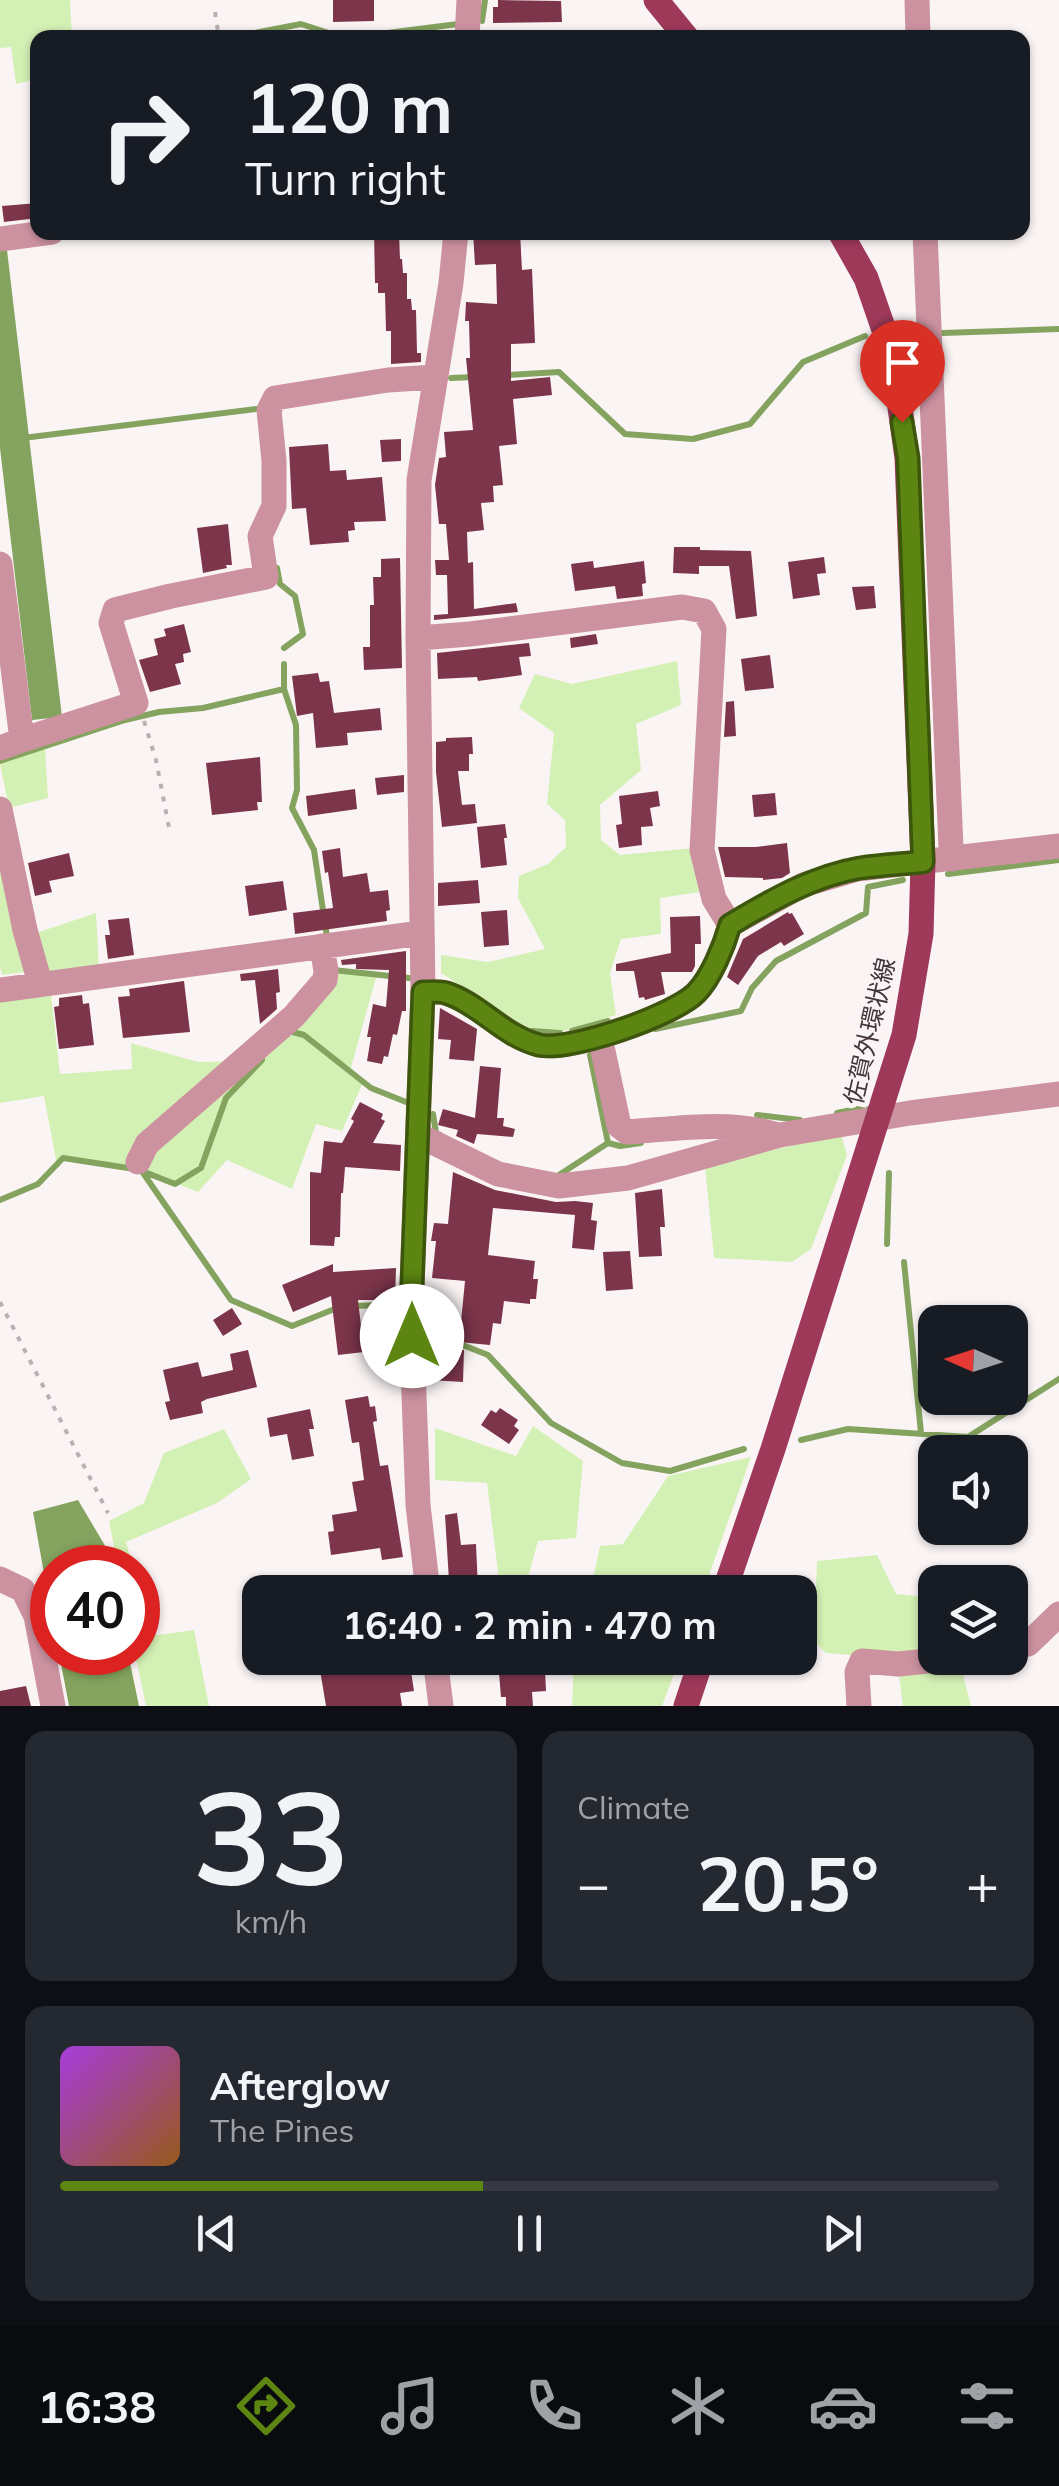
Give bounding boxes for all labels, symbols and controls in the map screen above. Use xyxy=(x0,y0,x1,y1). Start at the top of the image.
text: 120 m xyxy=(245,63,453,151)
icon: right xyxy=(80,70,210,200)
text: Turn right xyxy=(245,150,446,206)
pin xyxy=(860,320,945,423)
icon: arrive xyxy=(875,335,930,390)
street label: 佐賀外環状線 xyxy=(837,954,901,1108)
position arrow xyxy=(360,1284,464,1388)
north arrow xyxy=(918,1305,1028,1415)
map controls xyxy=(918,1305,1028,1675)
button: sound xyxy=(918,1435,1028,1545)
speed limit sign: 40 xyxy=(30,1545,160,1675)
button: layers xyxy=(918,1565,1028,1675)
text: 16:40 · 2 min · 470 m xyxy=(342,1601,717,1649)
text: 33 xyxy=(193,1754,349,1918)
text: Climate xyxy=(577,1787,690,1827)
text: 20.5° xyxy=(697,1836,879,1930)
text: − xyxy=(577,1849,610,1918)
text: + xyxy=(966,1849,999,1918)
text: km/h xyxy=(235,1901,307,1941)
text: Afterglow xyxy=(210,2062,390,2110)
text: The Pines xyxy=(210,2110,354,2150)
icon: previous xyxy=(189,2206,244,2261)
icon: pause xyxy=(502,2206,557,2261)
icon: next xyxy=(815,2206,870,2261)
icon: directions xyxy=(231,2371,301,2441)
icon: music xyxy=(375,2371,445,2441)
icon: phone xyxy=(519,2371,589,2441)
icon: climate xyxy=(663,2371,733,2441)
icon: car xyxy=(808,2371,878,2441)
icon: filters xyxy=(952,2371,1022,2441)
text: 16:38 xyxy=(37,2378,156,2434)

